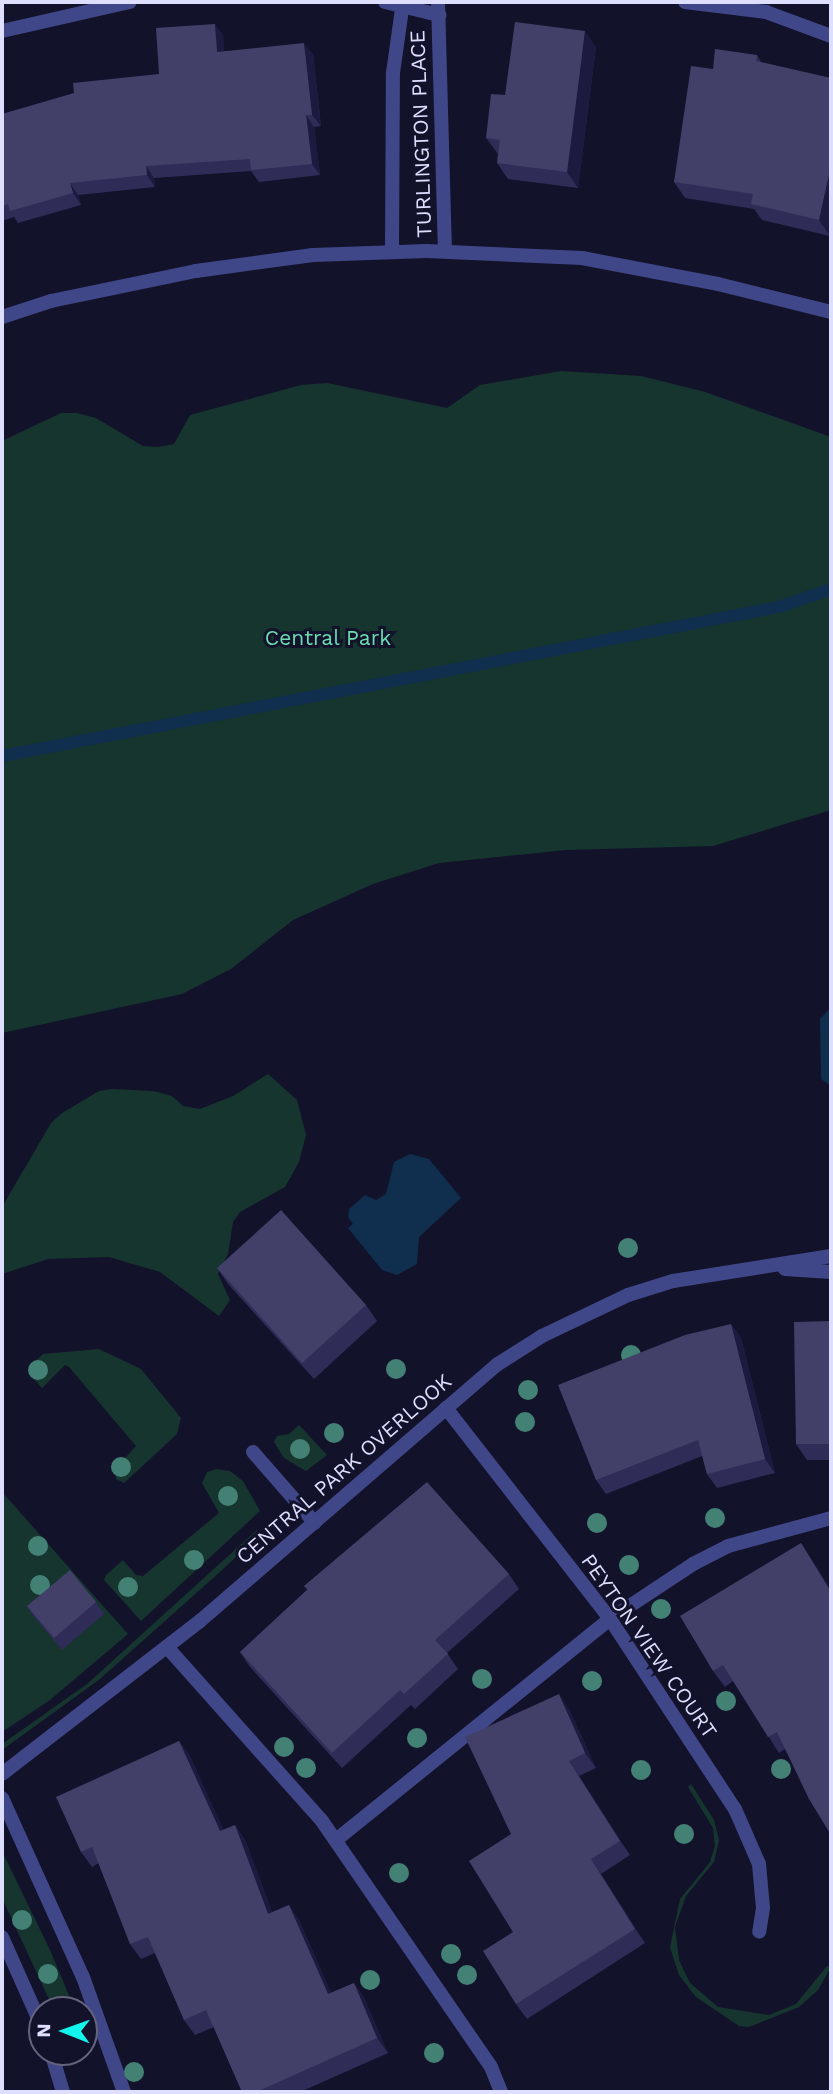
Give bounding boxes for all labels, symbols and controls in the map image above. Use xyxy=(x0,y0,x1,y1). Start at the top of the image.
street label: TURLINGTON PLACE xyxy=(405,30,437,238)
park label: Central Park xyxy=(264,625,392,651)
street label: CENTRAL PARK OVERLOOK xyxy=(231,1368,457,1570)
street label: PEYTON VIEW COURT xyxy=(575,1548,723,1744)
north arrow xyxy=(28,1996,98,2066)
text: N xyxy=(32,2023,55,2038)

